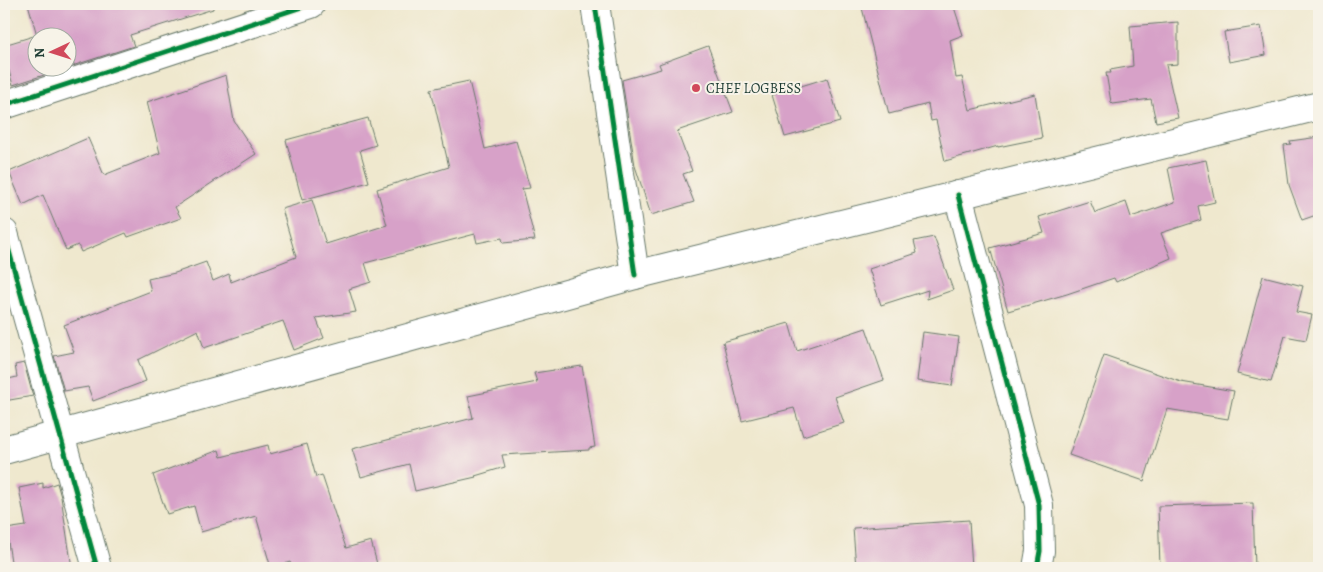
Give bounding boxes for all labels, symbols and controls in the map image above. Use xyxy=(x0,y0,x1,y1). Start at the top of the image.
north arrow xyxy=(28,28,78,78)
text: N xyxy=(30,47,49,59)
place label: CHEF LOGBESS xyxy=(706,79,801,98)
marker: CHEF LOGBESS xyxy=(690,82,702,94)

